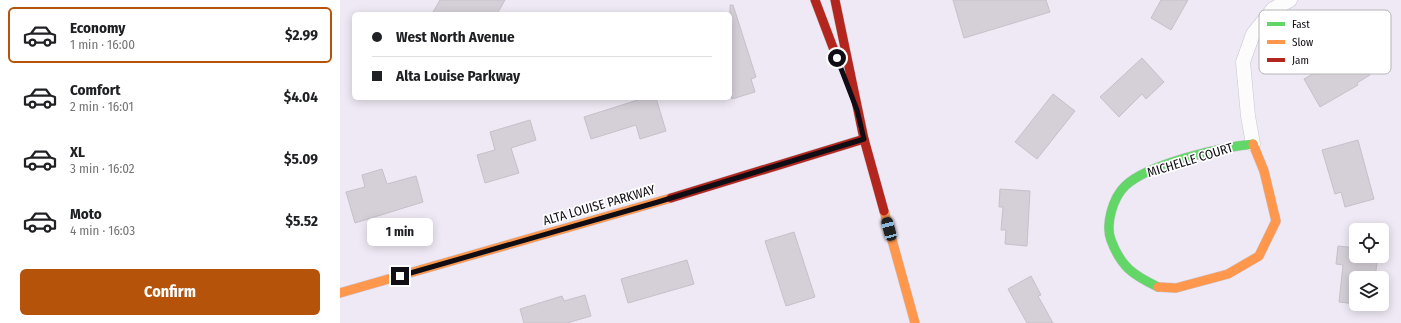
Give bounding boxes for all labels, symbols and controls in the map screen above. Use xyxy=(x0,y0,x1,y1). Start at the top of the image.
legend xyxy=(1259,10,1391,74)
icon: car xyxy=(22,17,58,53)
text: Fast xyxy=(1292,18,1310,31)
text: Economy xyxy=(70,19,125,37)
text: $2.99 xyxy=(285,26,318,44)
text: West North Avenue xyxy=(396,28,515,46)
text: Slow xyxy=(1292,36,1313,49)
text: 1 min · 16:00 xyxy=(70,37,135,52)
route start xyxy=(828,49,846,67)
text: Jam xyxy=(1292,54,1309,67)
text: Alta Louise Parkway xyxy=(396,67,520,85)
icon: car xyxy=(22,79,58,115)
text: Comfort xyxy=(70,81,121,99)
text: $4.04 xyxy=(284,88,318,106)
text: 2 min · 16:01 xyxy=(70,99,134,114)
street label: MICHELLE COURT xyxy=(1145,140,1235,180)
icon: car xyxy=(22,141,58,177)
text: XL xyxy=(70,143,85,161)
text: $5.09 xyxy=(284,150,318,168)
text: 3 min · 16:02 xyxy=(70,161,135,176)
street label: ALTA LOUISE PARKWAY xyxy=(541,182,657,228)
icon: car xyxy=(22,203,58,239)
text: Moto xyxy=(70,205,102,223)
text: $5.52 xyxy=(285,212,318,230)
car xyxy=(880,216,898,242)
callout: 1 min xyxy=(367,218,433,246)
text: 4 min · 16:03 xyxy=(70,223,135,238)
map controls xyxy=(1349,223,1389,311)
button: locate xyxy=(1349,223,1389,263)
text: 1 min xyxy=(386,224,414,239)
route end xyxy=(391,267,409,285)
button: Confirm xyxy=(20,269,320,315)
button: layers xyxy=(1349,271,1389,311)

